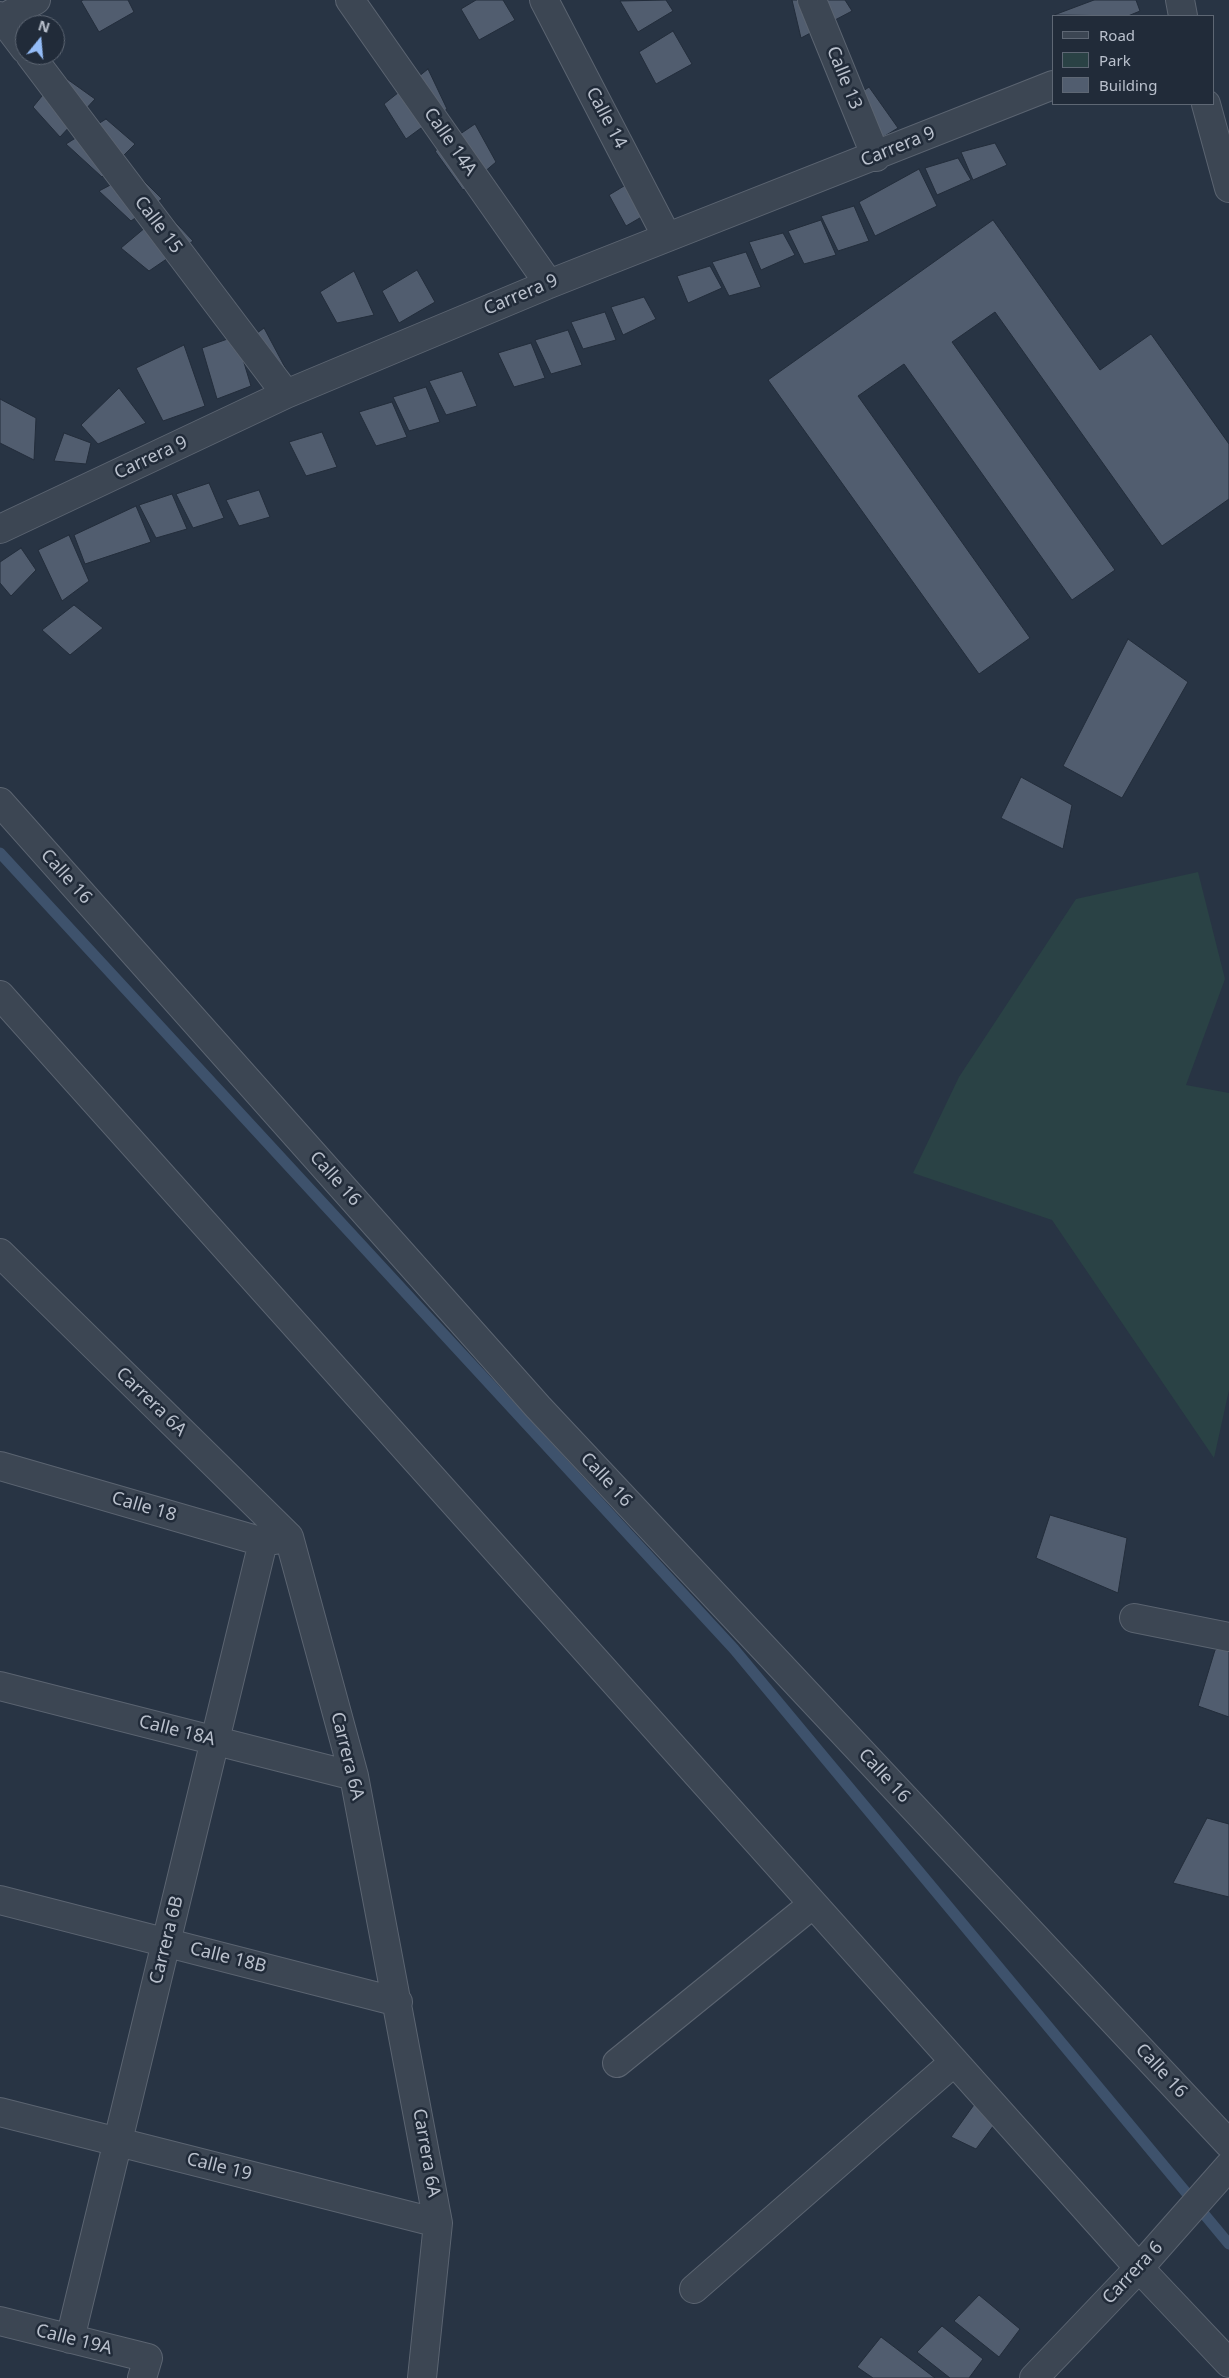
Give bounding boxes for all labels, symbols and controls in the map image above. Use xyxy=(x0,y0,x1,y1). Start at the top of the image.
north arrow xyxy=(15,15,65,65)
text: N xyxy=(36,15,52,37)
legend xyxy=(1052,15,1214,105)
text: Road xyxy=(1099,25,1135,45)
street label: Calle 13 xyxy=(822,43,866,113)
text: Park xyxy=(1099,50,1131,70)
text: Building xyxy=(1099,75,1157,95)
street label: Calle 14 xyxy=(581,84,631,152)
street label: Calle 14A xyxy=(419,104,481,180)
street label: Carrera 9 xyxy=(858,122,938,172)
street label: Calle 15 xyxy=(129,192,187,258)
street label: Carrera 9 xyxy=(481,270,561,320)
street label: Carrera 9 xyxy=(111,432,191,484)
street label: Calle 16 xyxy=(36,845,96,909)
street label: Calle 16 xyxy=(305,1147,365,1211)
street label: Carrera 6A xyxy=(111,1363,191,1441)
street label: Calle 16 xyxy=(576,1448,636,1512)
street label: Calle 18 xyxy=(109,1487,179,1527)
street label: Carrera 6A xyxy=(326,1710,368,1802)
street label: Calle 18A xyxy=(137,1711,217,1751)
street label: Calle 16 xyxy=(854,1744,914,1808)
street label: Carrera 6B xyxy=(146,1894,188,1986)
street label: Calle 18B xyxy=(188,1938,268,1978)
street label: Calle 16 xyxy=(1131,2039,1191,2103)
street label: Carrera 6A xyxy=(408,2107,444,2199)
street label: Calle 19 xyxy=(184,2149,254,2185)
street label: Carrera 6 xyxy=(1098,2237,1168,2309)
street label: Calle 19A xyxy=(34,2320,114,2360)

